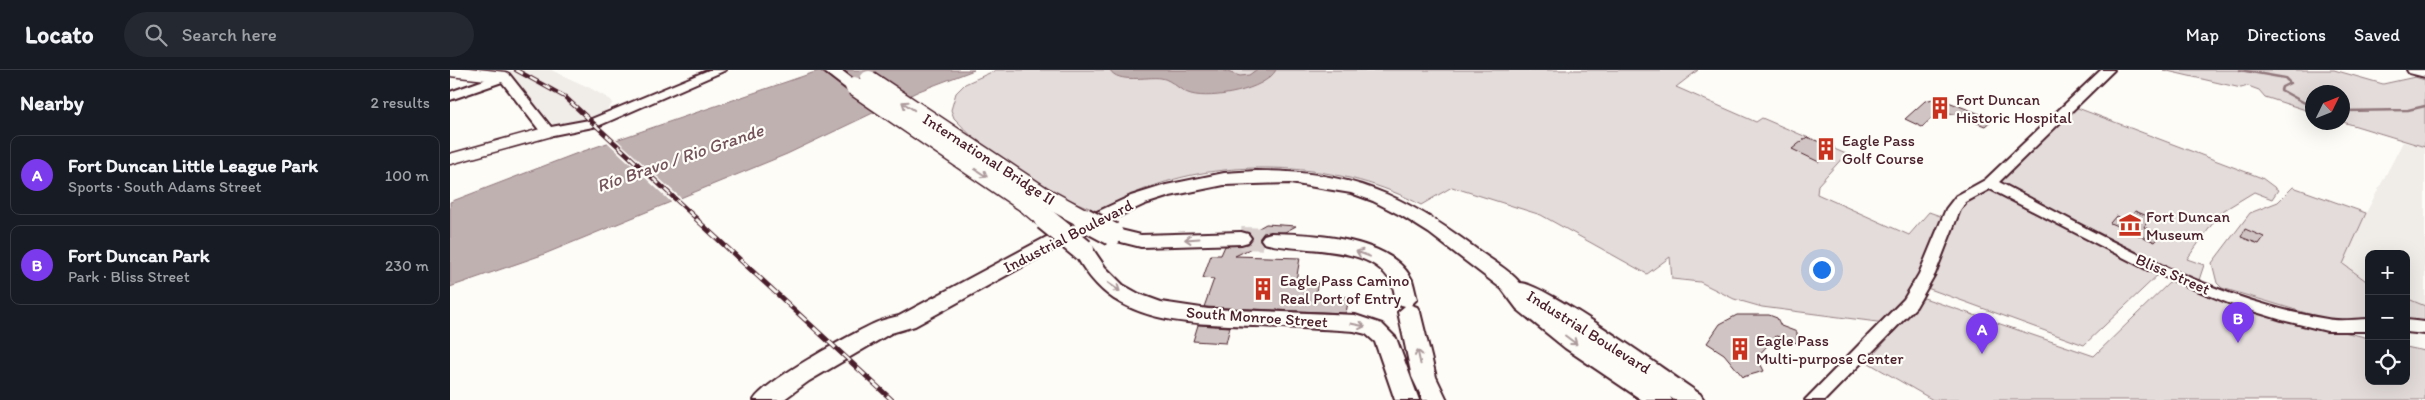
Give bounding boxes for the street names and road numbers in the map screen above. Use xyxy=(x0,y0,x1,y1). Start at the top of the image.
street label: International Bridge II xyxy=(919,109,1059,209)
street label: Industrial Boulevard xyxy=(1000,195,1136,277)
street label: Bliss Street xyxy=(2133,249,2213,299)
street label: Industrial Boulevard xyxy=(1523,286,1655,378)
street label: South Monroe Street xyxy=(1185,303,1329,331)

